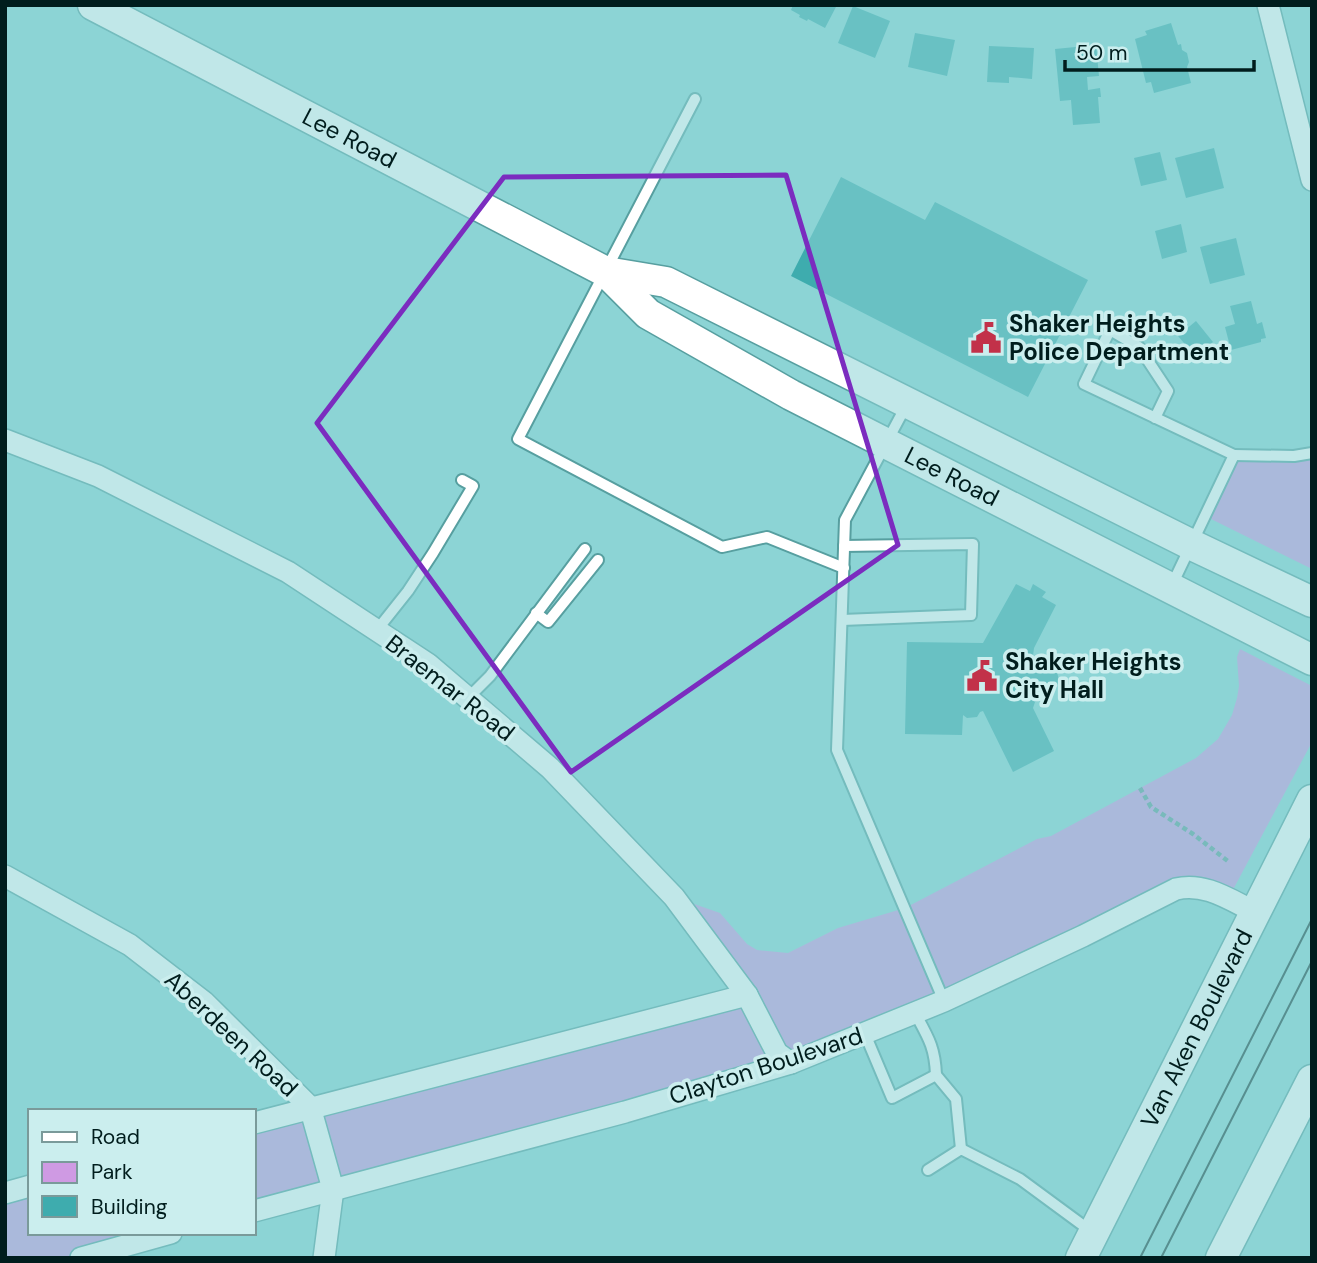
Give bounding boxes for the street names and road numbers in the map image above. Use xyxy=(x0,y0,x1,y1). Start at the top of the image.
street label: Lee Road xyxy=(297,101,402,175)
street label: Lee Road xyxy=(900,439,1004,513)
street label: Braemar Road xyxy=(379,627,521,748)
street label: Van Aken Boulevard xyxy=(1133,924,1259,1133)
street label: Aberdeen Road xyxy=(158,964,305,1103)
street label: Clayton Boulevard xyxy=(665,1020,867,1111)

